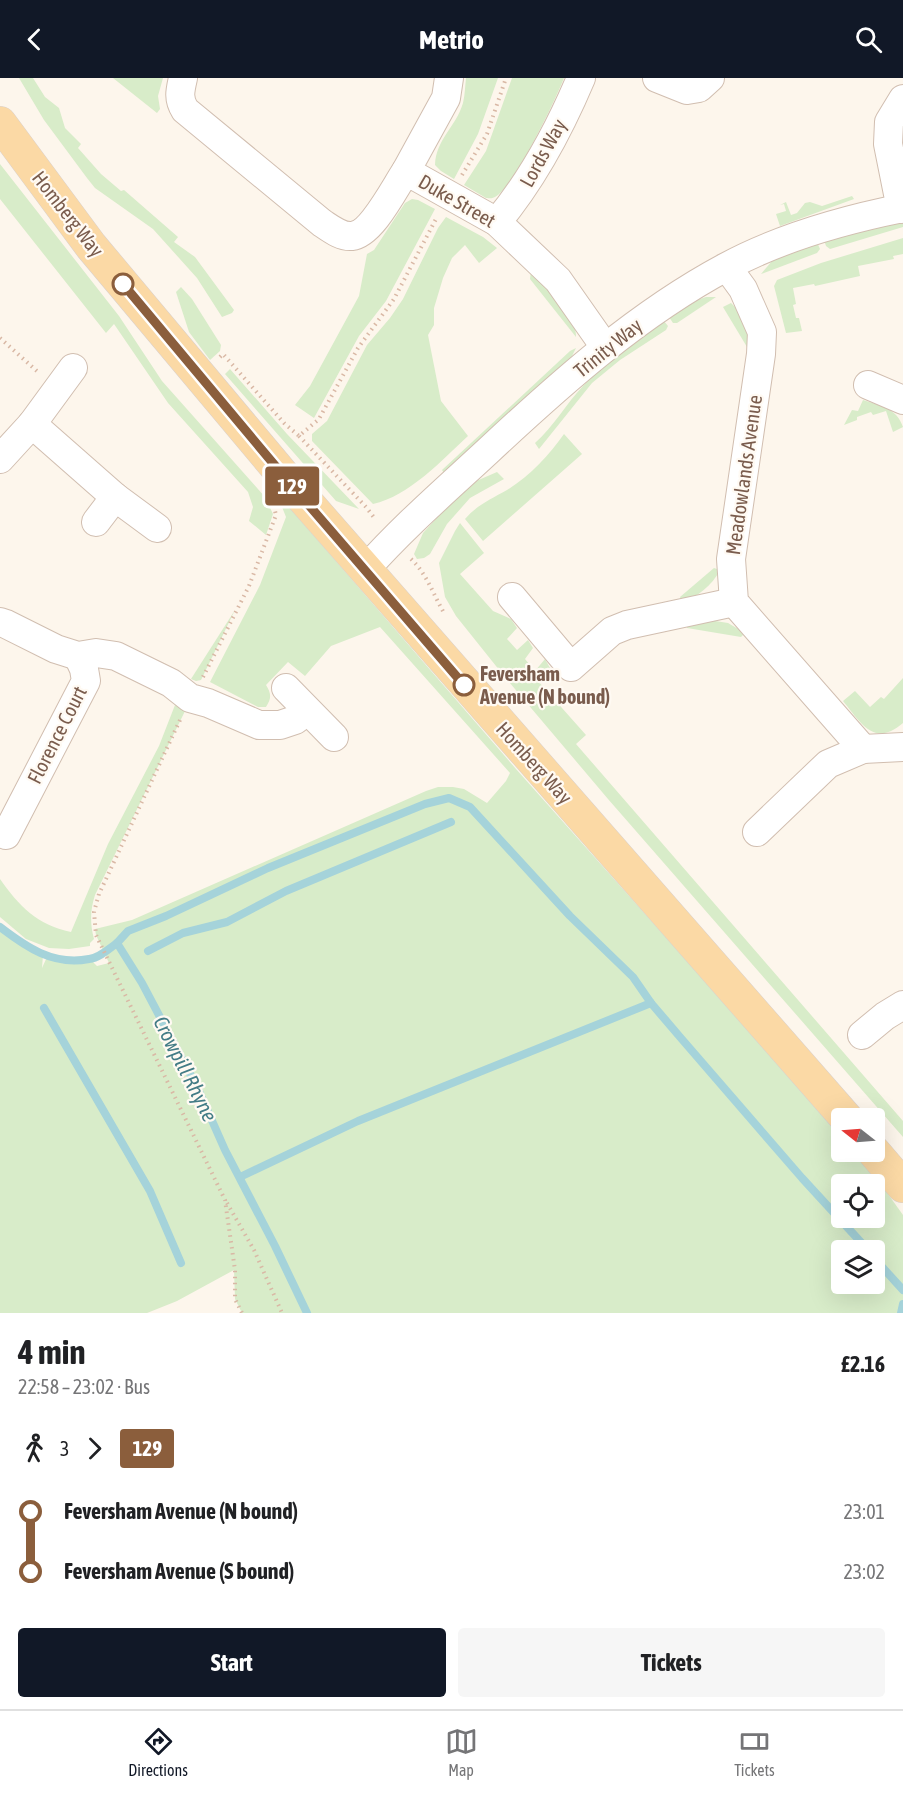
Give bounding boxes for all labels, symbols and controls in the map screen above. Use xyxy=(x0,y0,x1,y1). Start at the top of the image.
icon: back xyxy=(18,23,51,56)
icon: search xyxy=(852,23,885,56)
text: Metrio xyxy=(419,24,484,55)
street label: Lords Way xyxy=(515,115,571,191)
street label: Homberg Way xyxy=(28,166,109,261)
street label: Duke Street xyxy=(415,169,500,232)
unlabelled marker xyxy=(112,273,134,295)
street label: Trinity Way xyxy=(569,313,646,382)
street label: Meadowlands Avenue xyxy=(721,393,766,556)
line badge: 129 xyxy=(258,466,326,506)
text: 129 xyxy=(277,474,307,498)
place label: Feversham Avenue (N bound) xyxy=(479,662,610,708)
marker: Feversham Avenue (N bound) xyxy=(453,674,475,696)
street label: Florence Court xyxy=(22,682,91,787)
street label: Homberg Way xyxy=(492,717,577,808)
water label: Crowpill Rhyne xyxy=(149,1012,223,1125)
north arrow xyxy=(831,1108,885,1162)
map controls xyxy=(831,1108,885,1294)
button: locate xyxy=(831,1174,885,1228)
button: layers xyxy=(831,1240,885,1294)
text: 4 min xyxy=(18,1333,85,1371)
text: £2.16 xyxy=(841,1351,885,1377)
text: 22:58 – 23:02 · Bus xyxy=(18,1375,150,1398)
icon: walk xyxy=(18,1432,51,1465)
icon: forward xyxy=(78,1432,111,1465)
text: 129 xyxy=(132,1436,162,1460)
text: 3 xyxy=(60,1437,69,1460)
text: Feversham Avenue (N bound) xyxy=(64,1498,298,1524)
text: 23:01 xyxy=(843,1500,885,1523)
text: Feversham Avenue (S bound) xyxy=(64,1558,294,1584)
text: 23:02 xyxy=(843,1560,885,1583)
button: Start xyxy=(18,1628,446,1697)
button: Tickets xyxy=(458,1628,885,1697)
tab: Directions xyxy=(128,1725,188,1779)
tab: Map xyxy=(445,1725,478,1779)
tab: Tickets xyxy=(734,1725,775,1779)

